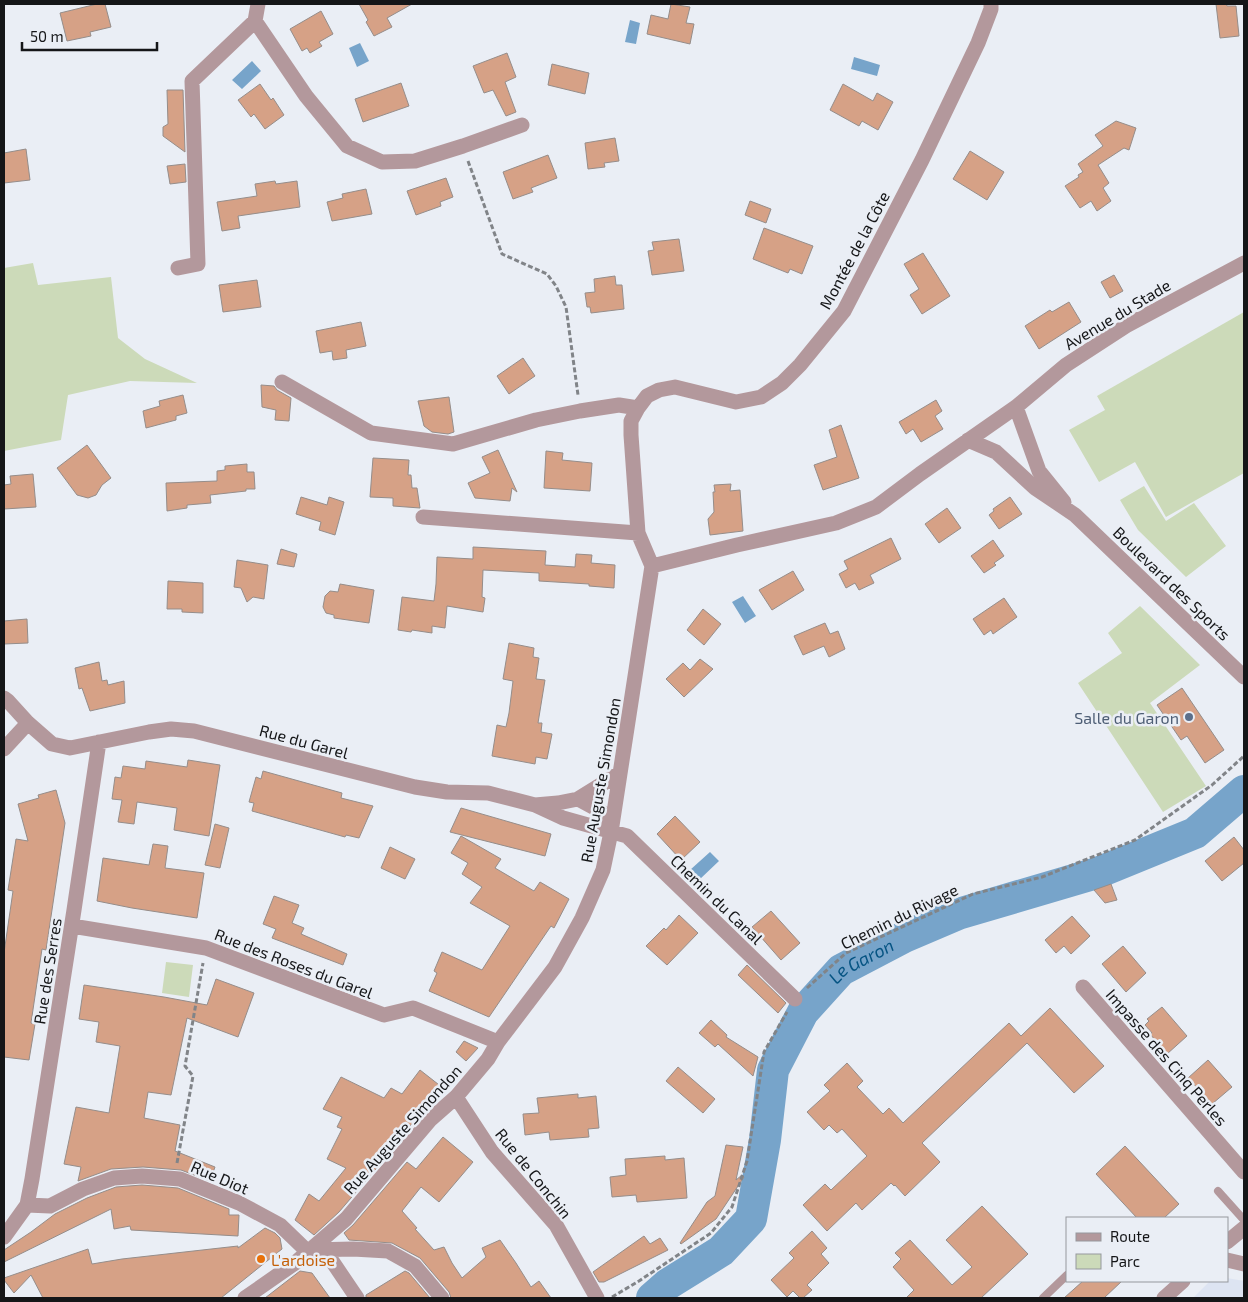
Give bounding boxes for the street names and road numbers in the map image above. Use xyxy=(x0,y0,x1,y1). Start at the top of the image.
street label: Montée de la Côte xyxy=(815,188,893,312)
street label: Avenue du Stade xyxy=(1060,275,1174,353)
street label: Boulevard des Sports xyxy=(1110,522,1234,644)
street label: Rue Auguste Simondon xyxy=(576,696,624,864)
street label: Rue du Garel xyxy=(257,720,351,762)
street label: Chemin du Canal xyxy=(667,850,767,948)
street label: Chemin du Rivage xyxy=(837,879,961,953)
street label: Rue des Serres xyxy=(29,916,65,1026)
street label: Rue des Roses du Garel xyxy=(212,924,376,1002)
street label: Impasse des Cinq Perles xyxy=(1102,985,1232,1129)
street label: Rue Auguste Simondon xyxy=(339,1061,465,1197)
street label: Rue de Conchin xyxy=(492,1124,576,1222)
street label: Rue Diot xyxy=(188,1156,252,1198)

